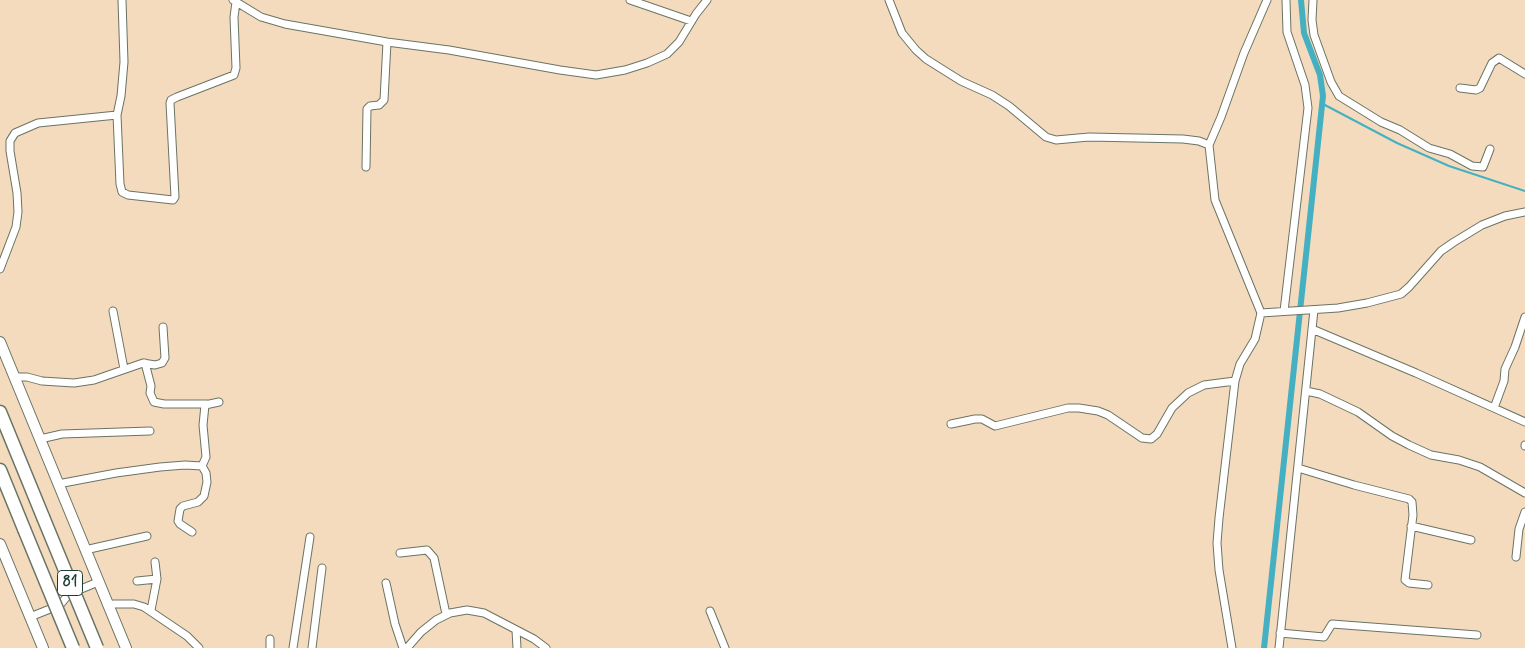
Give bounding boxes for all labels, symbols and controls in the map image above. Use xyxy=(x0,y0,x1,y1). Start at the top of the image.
road number: 81 xyxy=(58,570,82,596)

